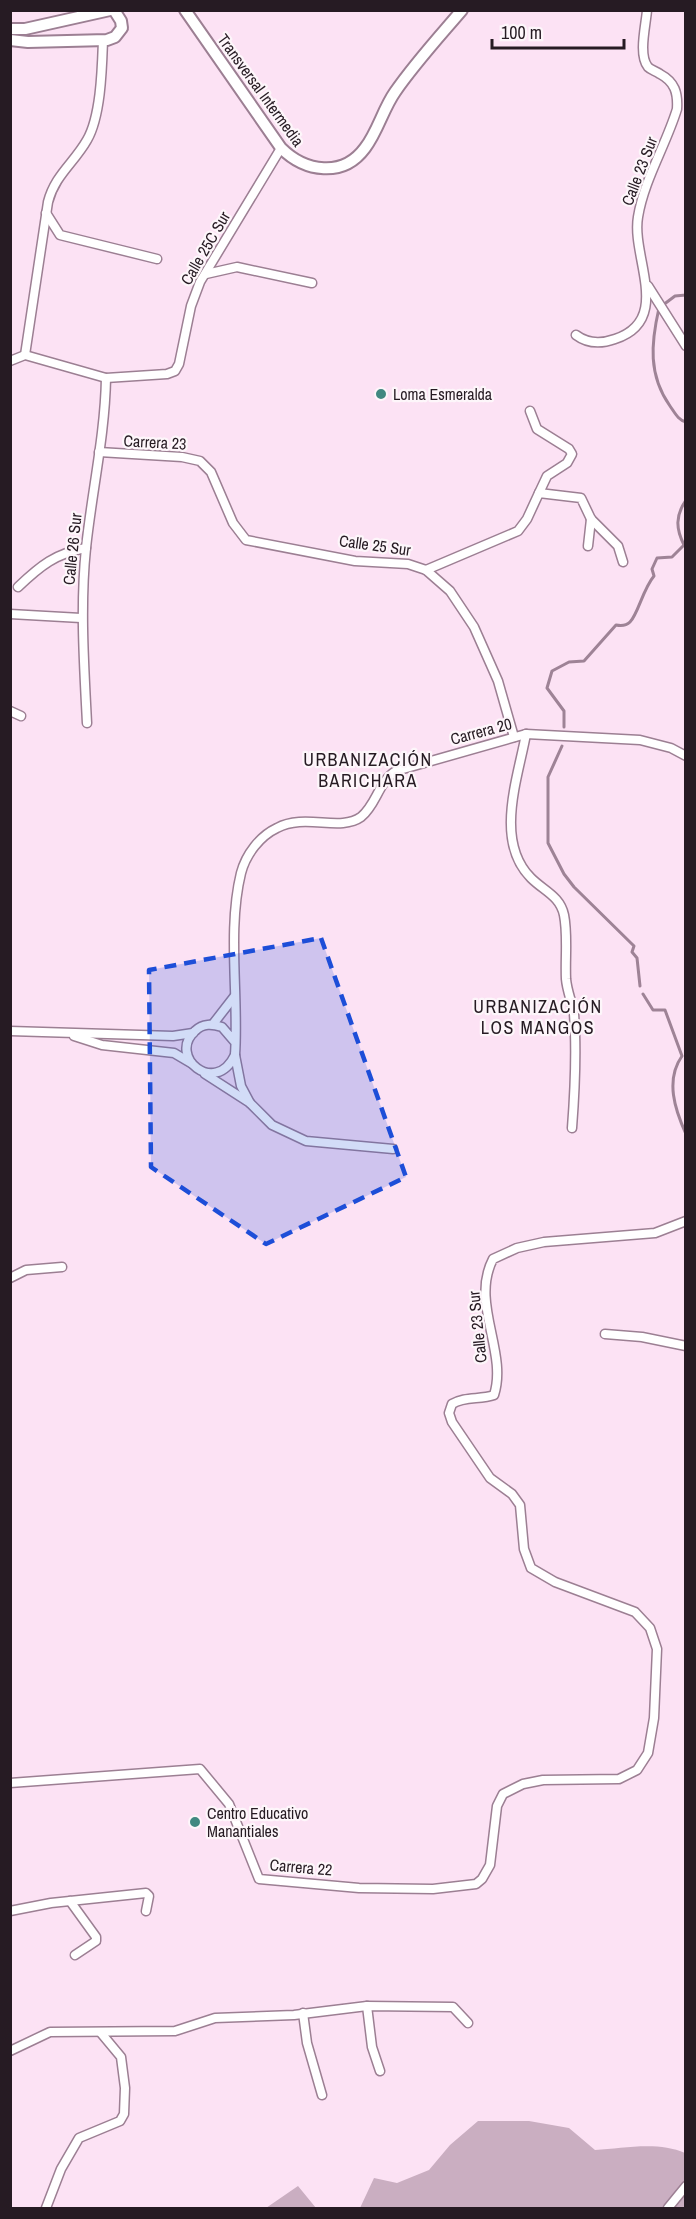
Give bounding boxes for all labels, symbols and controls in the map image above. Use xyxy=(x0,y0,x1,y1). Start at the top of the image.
scale bar xyxy=(492,12,624,50)
text: 100 m xyxy=(501,20,542,45)
street label: Transversal Intermedia xyxy=(213,29,310,151)
street label: Calle 23 Sur xyxy=(616,133,662,209)
street label: Calle 25C Sur xyxy=(175,207,235,289)
place label: Loma Esmeralda xyxy=(393,383,493,405)
marker: Loma Esmeralda xyxy=(374,387,388,401)
street label: Carrera 23 xyxy=(123,429,187,455)
street label: Calle 26 Sur xyxy=(57,511,87,586)
street label: Calle 25 Sur xyxy=(338,529,413,561)
street label: Carrera 20 xyxy=(448,712,514,750)
district label: URBANIZACIÓN BARICHARA xyxy=(303,747,433,793)
district label: URBANIZACIÓN LOS MANGOS xyxy=(473,994,603,1040)
street label: Calle 23 Sur xyxy=(462,1289,492,1364)
place label: Centro Educativo Manantiales xyxy=(207,1802,308,1842)
marker: Centro Educativo Manantiales xyxy=(188,1815,202,1829)
street label: Carrera 22 xyxy=(269,1853,333,1881)

